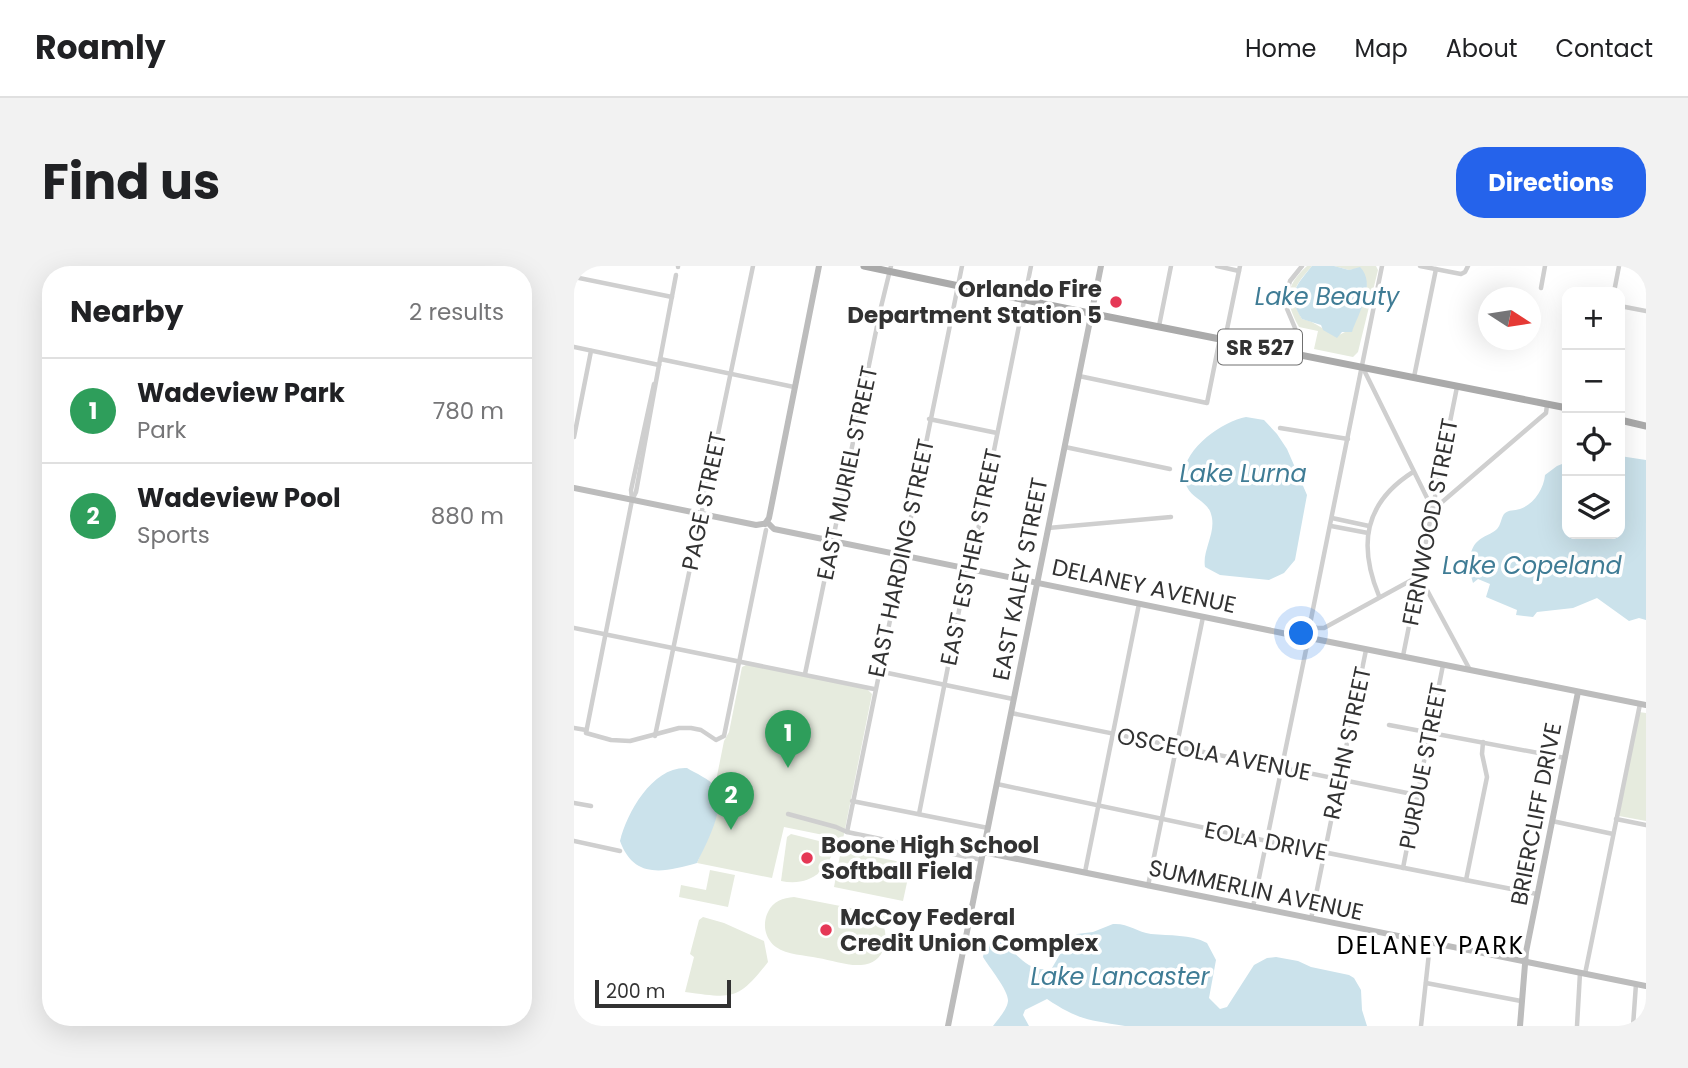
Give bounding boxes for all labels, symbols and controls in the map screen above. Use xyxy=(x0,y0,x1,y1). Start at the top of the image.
text: Roamly xyxy=(35,24,165,71)
text: Home xyxy=(1245,32,1317,65)
text: Map xyxy=(1355,32,1408,65)
text: About xyxy=(1446,32,1517,65)
text: Contact xyxy=(1555,32,1653,65)
button: Directions xyxy=(1456,147,1646,218)
text: Find us xyxy=(42,148,220,216)
place label: Orlando Fire Department Station 5 xyxy=(847,273,1102,331)
water label: Lake Beauty xyxy=(1255,280,1401,313)
north arrow xyxy=(1478,287,1541,350)
map controls xyxy=(1562,287,1625,539)
button: + xyxy=(1562,287,1625,350)
text: Nearby xyxy=(70,290,184,333)
marker: Orlando Fire Department Station 5 xyxy=(1108,294,1124,310)
text: 2 results xyxy=(409,296,504,328)
road number: SR 527 xyxy=(1218,330,1302,364)
button: − xyxy=(1562,350,1625,413)
street label: EAST MURIEL STREET xyxy=(809,363,885,583)
text: Wadeview Park xyxy=(137,375,345,411)
text: 1 xyxy=(89,395,97,427)
text: 780 m xyxy=(433,395,504,427)
button: locate xyxy=(1562,413,1625,476)
text: Park xyxy=(137,414,186,446)
street label: FERNWOOD STREET xyxy=(1394,416,1466,628)
street label: PAGE STREET xyxy=(674,429,734,573)
street label: EAST HARDING STREET xyxy=(860,436,942,680)
street label: EAST ESTHER STREET xyxy=(932,446,1010,668)
water label: Lake Lurna xyxy=(1179,457,1307,490)
street label: EAST KALEY STREET xyxy=(985,475,1055,683)
button: layers xyxy=(1562,476,1625,539)
text: Wadeview Pool xyxy=(137,480,341,516)
text: 2 xyxy=(86,500,100,532)
text: 880 m xyxy=(431,500,504,532)
text: Sports xyxy=(137,519,210,551)
water label: Lake Copeland xyxy=(1442,549,1623,582)
street label: DELANEY AVENUE xyxy=(1049,551,1239,621)
your location xyxy=(1284,616,1318,650)
street label: RAEHN STREET xyxy=(1315,664,1379,822)
street label: PURDUE STREET xyxy=(1391,680,1455,852)
pin: 1 xyxy=(765,710,811,768)
street label: OSCEOLA AVENUE xyxy=(1114,719,1314,789)
street label: BRIERCLIFF DRIVE xyxy=(1503,720,1569,908)
pin: 2 xyxy=(708,772,754,830)
street label: EOLA DRIVE xyxy=(1202,813,1330,869)
place label: Boone High School Softball Field xyxy=(821,829,1039,887)
marker: Boone High School Softball Field xyxy=(799,850,815,866)
street label: SUMMERLIN AVENUE xyxy=(1146,852,1366,928)
place label: McCoy Federal Credit Union Complex xyxy=(840,901,1099,959)
marker: McCoy Federal Credit Union Complex xyxy=(818,922,834,938)
district label: DELANEY PARK xyxy=(1337,929,1525,962)
water label: Lake Lancaster xyxy=(1031,960,1210,993)
scale bar xyxy=(595,977,732,1009)
text: 200 m xyxy=(606,978,665,1005)

